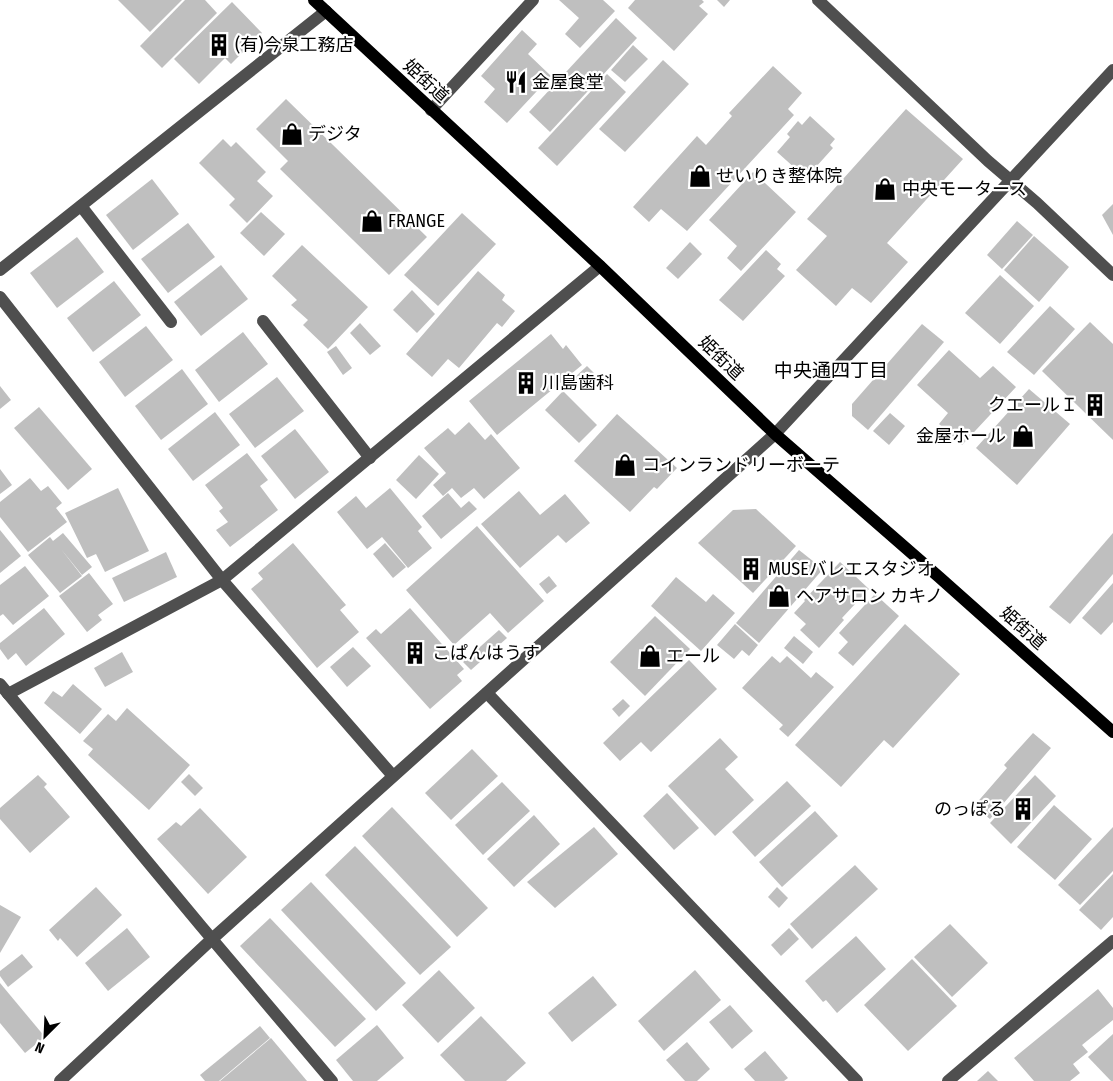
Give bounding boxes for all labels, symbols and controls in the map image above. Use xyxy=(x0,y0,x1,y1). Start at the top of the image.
building icon: (有)今泉工務店 xyxy=(206,32,232,58)
place label: (有)今泉工務店 xyxy=(235,34,354,56)
street label: 姫街道 xyxy=(399,55,453,107)
restaurant icon: 金屋食堂 xyxy=(503,69,529,95)
place label: 金屋食堂 xyxy=(532,71,604,93)
shop icon: デジタ xyxy=(279,121,305,147)
place label: デジタ xyxy=(308,123,362,145)
shop icon: せいりき整体院 xyxy=(687,163,713,189)
place label: せいりき整体院 xyxy=(716,165,842,187)
shop icon: 中央モータース xyxy=(872,176,898,202)
place label: 中央モータース xyxy=(902,178,1027,200)
shop icon: FRANGE xyxy=(359,208,385,234)
place label: FRANGE xyxy=(388,210,445,232)
street label: 姫街道 xyxy=(694,331,748,385)
district label: 中央通四丁目 xyxy=(774,359,888,382)
building icon: 川島歯科 xyxy=(513,370,539,396)
place label: 川島歯科 xyxy=(542,372,614,394)
building icon: クエールＩ xyxy=(1082,392,1108,418)
place label: クエールＩ xyxy=(988,394,1078,416)
shop icon: 金屋ホール xyxy=(1010,423,1036,449)
place label: 金屋ホール xyxy=(916,425,1006,447)
shop icon: コインランドリーボーテ xyxy=(612,452,638,478)
place label: コインランドリーボーテ xyxy=(642,454,840,476)
building icon: MUSEバレエスタジオ xyxy=(738,556,764,582)
place label: MUSEバレエスタジオ xyxy=(768,558,935,580)
shop icon: ヘアサロン カキノ xyxy=(766,583,792,609)
place label: ヘアサロン カキノ xyxy=(796,585,943,607)
street label: 姫街道 xyxy=(996,602,1050,654)
building icon: こぱんはうす xyxy=(402,640,428,666)
place label: こぱんはうす xyxy=(432,642,540,664)
shop icon: エール xyxy=(637,643,663,669)
place label: エール xyxy=(666,645,720,667)
building icon: のっぽる xyxy=(1010,796,1036,822)
place label: のっぽる xyxy=(934,798,1006,820)
north arrow xyxy=(20,1011,70,1061)
text: N xyxy=(33,1038,47,1057)

